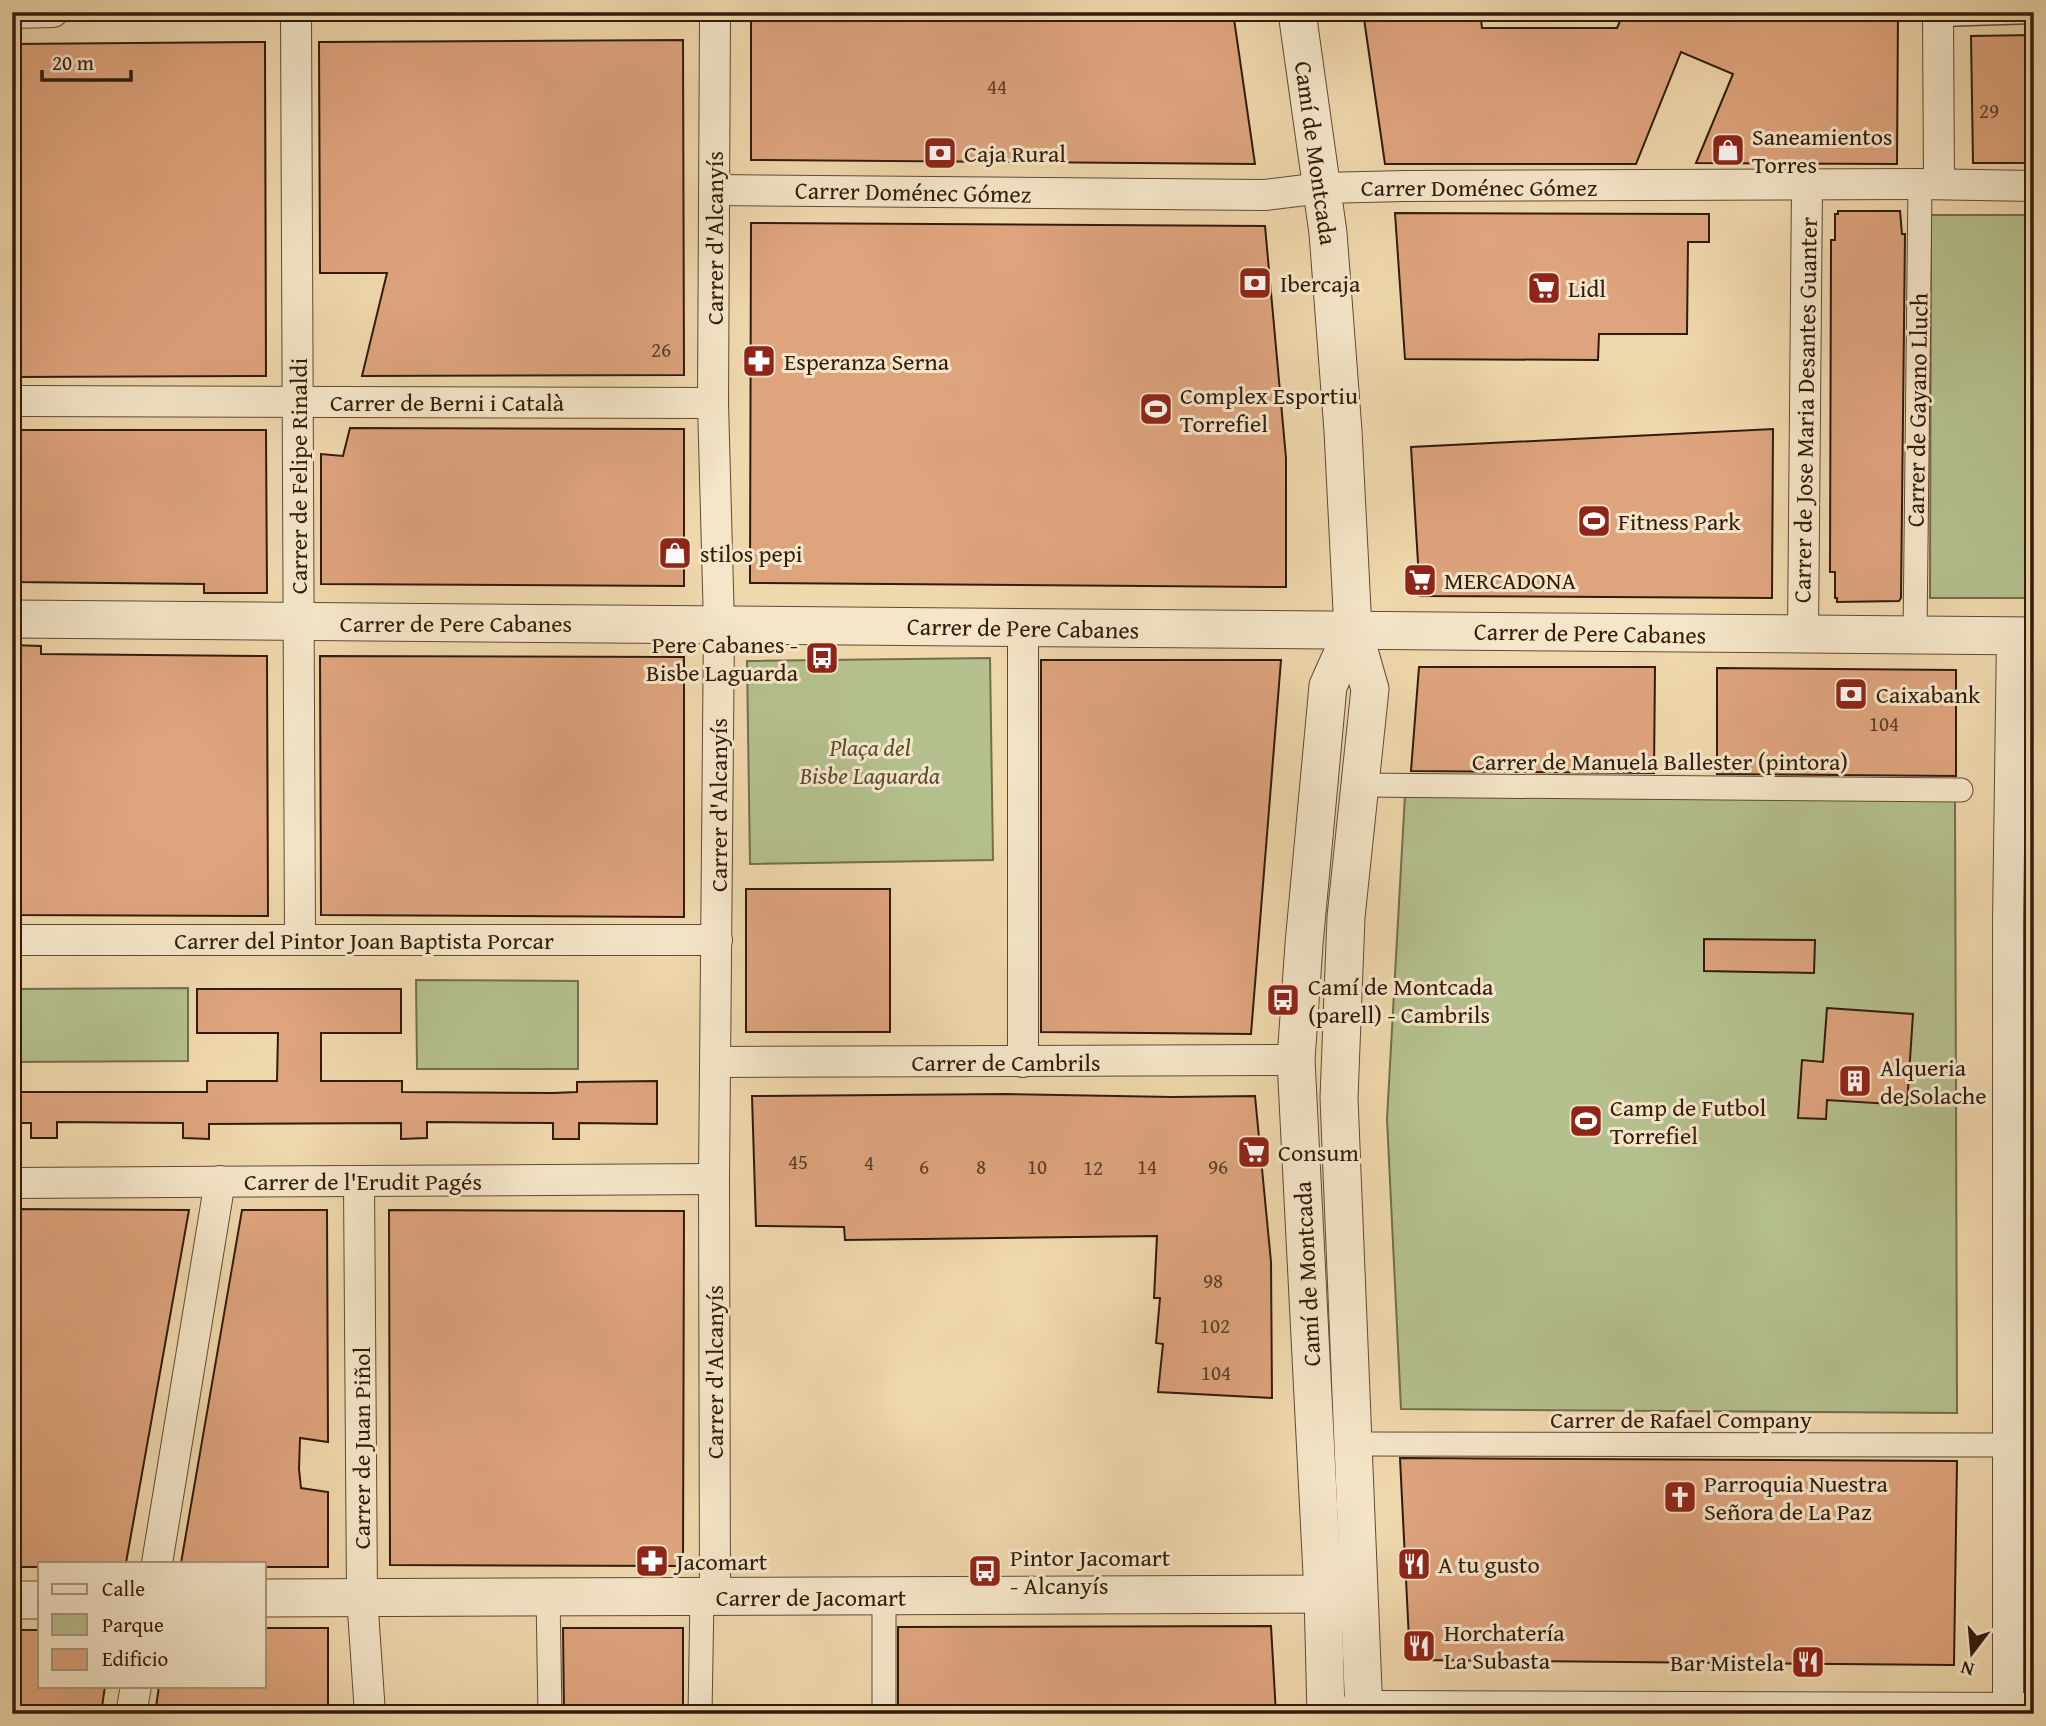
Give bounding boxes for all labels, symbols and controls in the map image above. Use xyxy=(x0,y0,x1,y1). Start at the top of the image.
scale bar xyxy=(42,38,131,82)
text: 20 m xyxy=(52,47,94,78)
street label: Camí de Montcada xyxy=(1286,59,1346,248)
house number: 44 xyxy=(987,71,1007,102)
house number: 29 xyxy=(1979,95,1999,126)
place label: Saneamientos Torres xyxy=(1752,119,1892,182)
shop icon: Saneamientos Torres xyxy=(1709,131,1747,169)
bank icon: Caja Rural xyxy=(921,134,959,172)
place label: Caja Rural xyxy=(964,136,1066,171)
street label: Carrer d'Alcanyís xyxy=(697,151,732,325)
street label: Carrer Doménec Gómez xyxy=(1361,170,1597,205)
street label: Carrer Doménec Gómez xyxy=(795,172,1031,212)
street label: Carrer de Jose Maria Desantes Guanter xyxy=(1784,217,1826,603)
bank icon: Ibercaja xyxy=(1236,264,1274,302)
place label: Ibercaja xyxy=(1280,266,1361,301)
supermarket icon: Lidl xyxy=(1525,269,1563,307)
place label: Lidl xyxy=(1568,271,1606,306)
street label: Carrer de Gayano Lluch xyxy=(1897,292,1937,527)
house number: 26 xyxy=(651,334,671,365)
pharmacy icon: Esperanza Serna xyxy=(740,342,778,380)
place label: Esperanza Serna xyxy=(784,344,950,379)
street label: Carrer de Felipe Rinaldi xyxy=(281,358,316,594)
place label: Complex Esportiu Torrefiel xyxy=(1180,378,1358,441)
street label: Carrer de Berni i Català xyxy=(330,385,565,420)
sports icon: Complex Esportiu Torrefiel xyxy=(1137,390,1175,428)
sports icon: Fitness Park xyxy=(1575,502,1613,540)
place label: Fitness Park xyxy=(1618,504,1741,539)
shop icon: stilos pepi xyxy=(656,534,694,572)
place label: stilos pepi xyxy=(700,536,803,571)
supermarket icon: MERCADONA xyxy=(1401,561,1439,599)
place label: MERCADONA xyxy=(1444,563,1576,598)
street label: Carrer de Pere Cabanes xyxy=(340,606,572,641)
street label: Carrer de Pere Cabanes xyxy=(907,608,1139,648)
street label: Carrer de Pere Cabanes xyxy=(1474,613,1706,653)
place label: Pere Cabanes - Bisbe Laguarda xyxy=(646,627,799,690)
bus stop icon: Pere Cabanes - Bisbe Laguarda xyxy=(803,639,841,677)
bank icon: Caixabank xyxy=(1832,675,1870,713)
place label: Caixabank xyxy=(1876,677,1981,712)
house number: 104 xyxy=(1869,708,1899,739)
street label: Carrer d'Alcanyís xyxy=(701,718,736,892)
park label: Plaça del Bisbe Laguarda xyxy=(799,730,940,793)
street label: Carrer de Manuela Ballester (pintora) xyxy=(1472,744,1848,779)
street label: Carrer del Pintor Joan Baptista Porcar xyxy=(174,923,554,958)
place label: Camí de Montcada (parell) - Cambrils xyxy=(1308,969,1494,1032)
bus stop icon: Camí de Montcada (parell) - Cambrils xyxy=(1264,981,1302,1019)
street label: Carrer de Cambrils xyxy=(912,1045,1100,1080)
place label: Alqueria de Solache xyxy=(1880,1050,1986,1113)
building icon: Alqueria de Solache xyxy=(1836,1062,1874,1100)
place label: Camp de Futbol Torrefiel xyxy=(1610,1090,1766,1153)
sports icon: Camp de Futbol Torrefiel xyxy=(1567,1102,1605,1140)
supermarket icon: Consum xyxy=(1235,1133,1273,1171)
place label: Consum xyxy=(1278,1135,1359,1170)
house number: 45 xyxy=(788,1146,808,1177)
house number: 4 xyxy=(864,1147,874,1178)
house number: 6 xyxy=(919,1151,929,1182)
house number: 8 xyxy=(976,1151,986,1182)
house number: 10 xyxy=(1027,1151,1047,1182)
house number: 14 xyxy=(1137,1151,1157,1182)
house number: 96 xyxy=(1208,1151,1228,1182)
house number: 12 xyxy=(1083,1152,1103,1183)
street label: Carrer de l'Erudit Pagés xyxy=(244,1164,482,1199)
street label: Camí de Montcada xyxy=(1285,1180,1329,1367)
house number: 98 xyxy=(1203,1265,1223,1296)
street label: Carrer d'Alcanyís xyxy=(697,1285,732,1459)
house number: 102 xyxy=(1200,1310,1230,1341)
street label: Carrer de Juan Piñol xyxy=(344,1347,379,1549)
house number: 104 xyxy=(1201,1357,1231,1388)
street label: Carrer de Rafael Company xyxy=(1550,1402,1812,1437)
place label: Parroquia Nuestra Señora de La Paz xyxy=(1704,1466,1888,1529)
church icon: Parroquia Nuestra Señora de La Paz xyxy=(1661,1478,1699,1516)
place label: Pintor Jacomart - Alcanyís xyxy=(1010,1540,1171,1603)
pharmacy icon: Jacomart xyxy=(633,1542,671,1580)
place label: Jacomart xyxy=(673,1544,768,1579)
restaurant icon: A tu gusto xyxy=(1395,1545,1433,1583)
place label: A tu gusto xyxy=(1438,1547,1540,1582)
bus stop icon: Pintor Jacomart - Alcanyís xyxy=(966,1552,1004,1590)
legend xyxy=(38,1562,266,1688)
text: Calle xyxy=(102,1573,145,1604)
street label: Carrer de Jacomart xyxy=(716,1580,907,1615)
text: Parque xyxy=(102,1609,164,1640)
place label: Horchatería La Subasta xyxy=(1444,1615,1565,1678)
north arrow xyxy=(1938,1618,2008,1688)
restaurant icon: Horchatería La Subasta xyxy=(1400,1627,1438,1665)
text: Edificio xyxy=(102,1643,168,1674)
restaurant icon: Bar Mistela xyxy=(1789,1643,1827,1681)
place label: Bar Mistela xyxy=(1670,1645,1785,1680)
text: N xyxy=(1957,1654,1977,1685)

